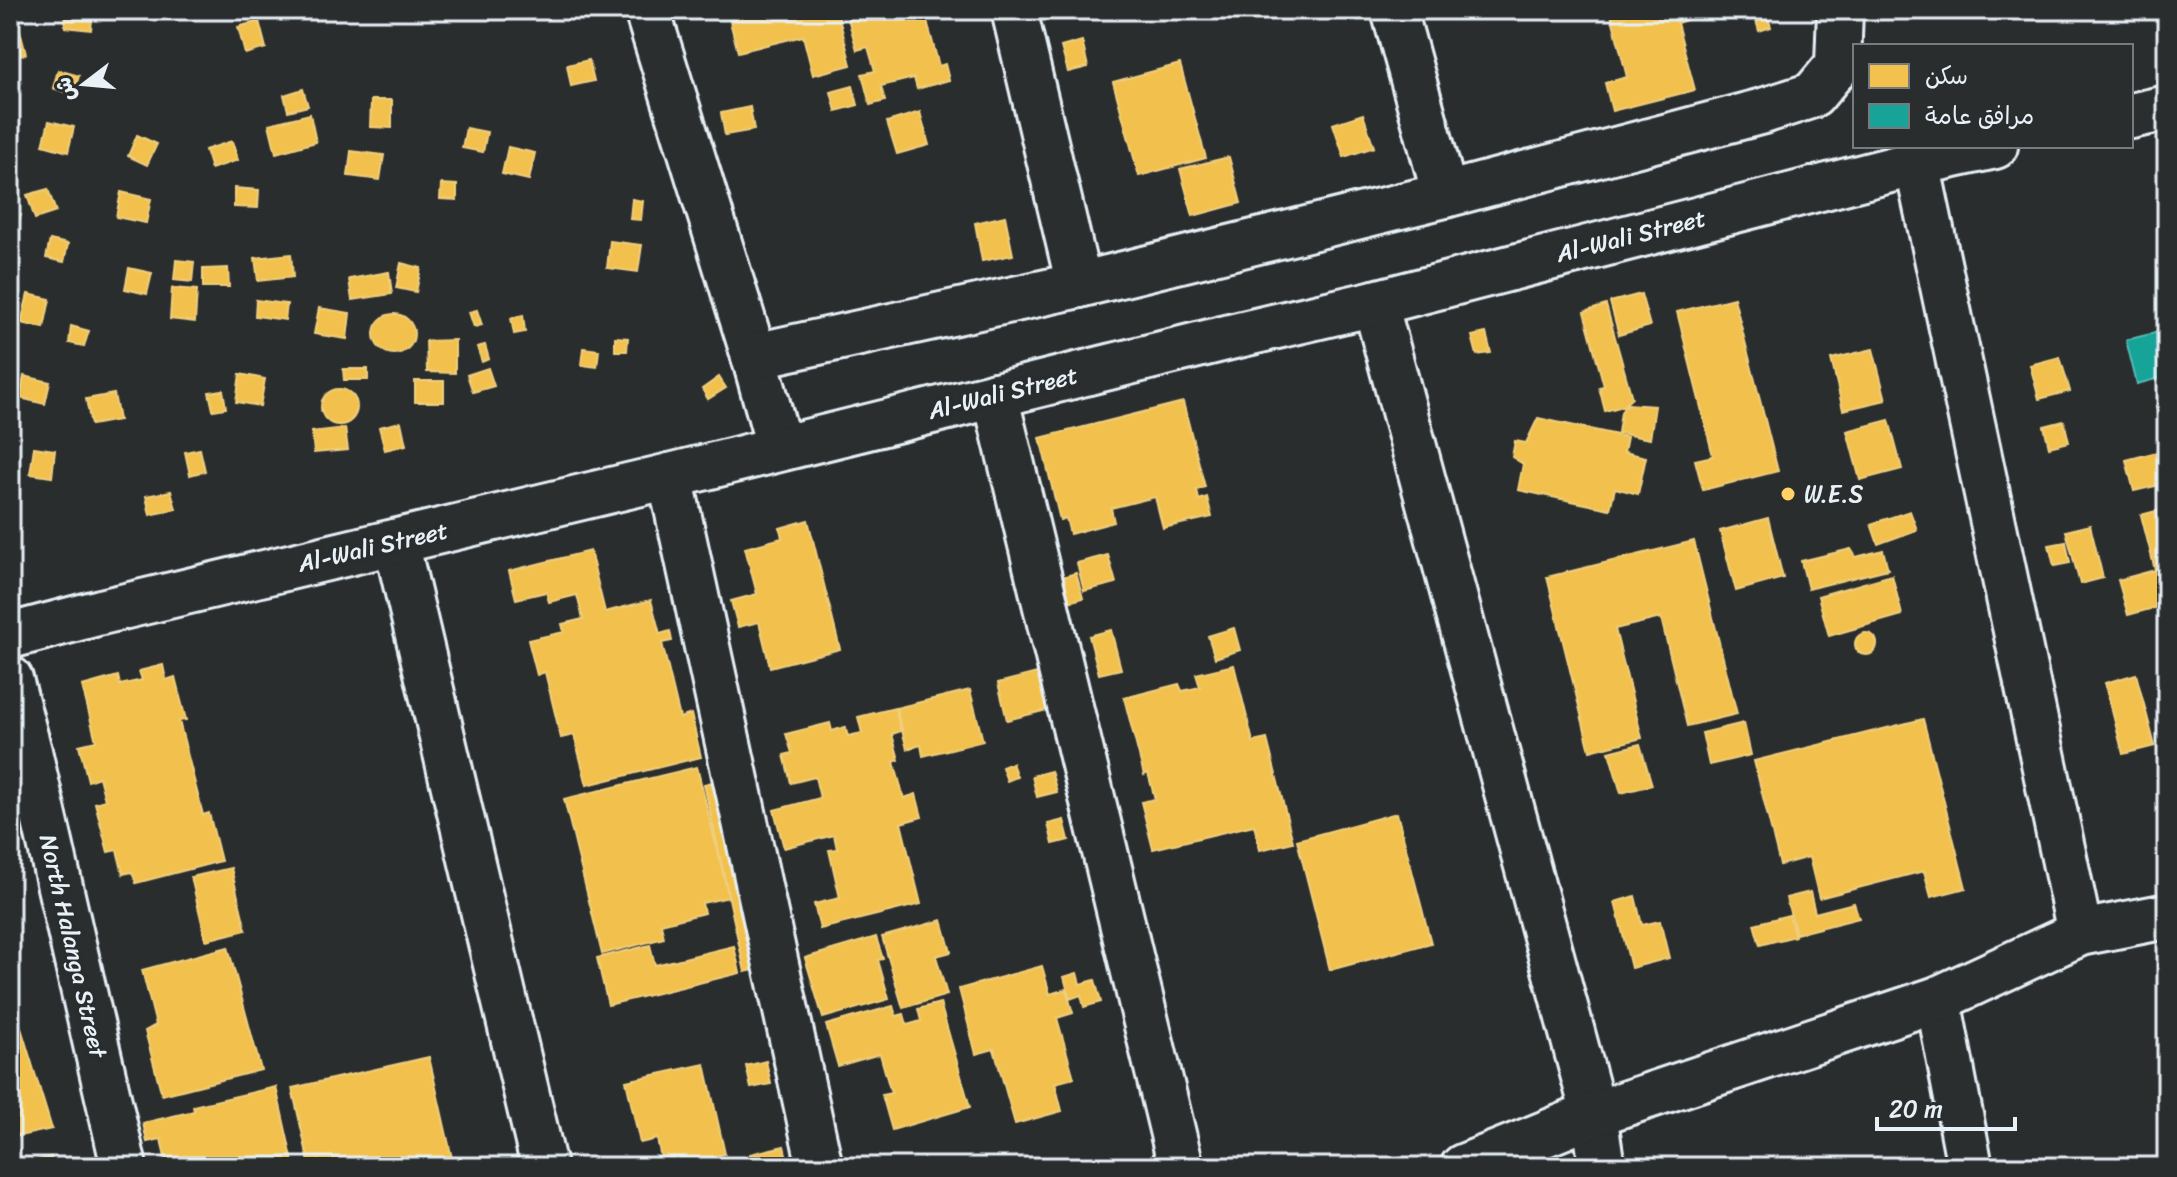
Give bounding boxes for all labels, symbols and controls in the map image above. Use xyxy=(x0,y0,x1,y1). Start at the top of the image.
north arrow xyxy=(44,44,124,124)
legend xyxy=(1853,44,2133,148)
text: سكن xyxy=(1925,55,1968,97)
text: ش xyxy=(43,72,87,106)
text: مرافق عامة xyxy=(1925,95,2034,137)
street label: Al-Wali Street xyxy=(1551,197,1710,275)
street label: Al-Wali Street xyxy=(923,354,1082,432)
place label: W.E.S xyxy=(1804,473,1863,515)
marker: W.E.S xyxy=(1779,485,1797,503)
street label: Al-Wali Street xyxy=(293,509,452,585)
street label: North Halanga Street xyxy=(27,830,119,1063)
scale bar xyxy=(1877,1081,2015,1131)
text: 20 m xyxy=(1889,1088,1943,1130)

